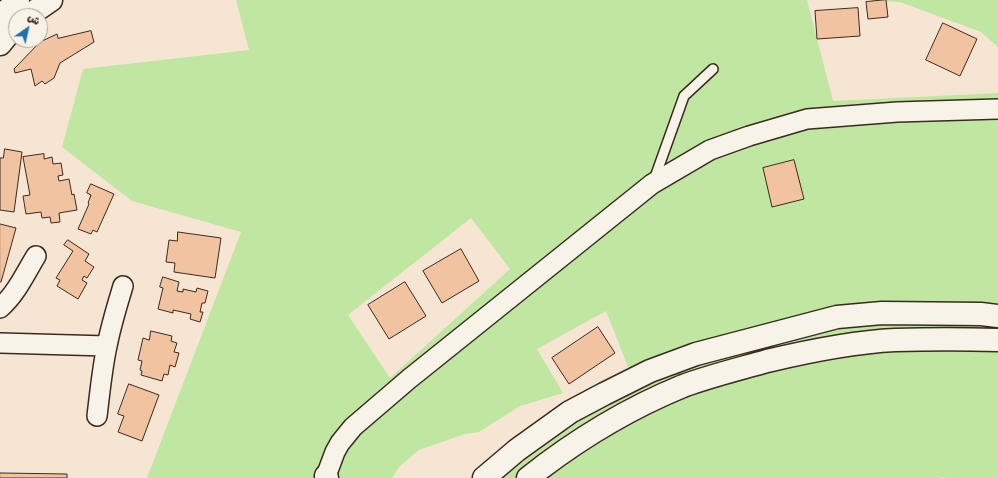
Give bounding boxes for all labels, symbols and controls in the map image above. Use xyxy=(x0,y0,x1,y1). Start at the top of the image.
north arrow xyxy=(8,8,48,48)
text: ش xyxy=(25,10,43,28)

